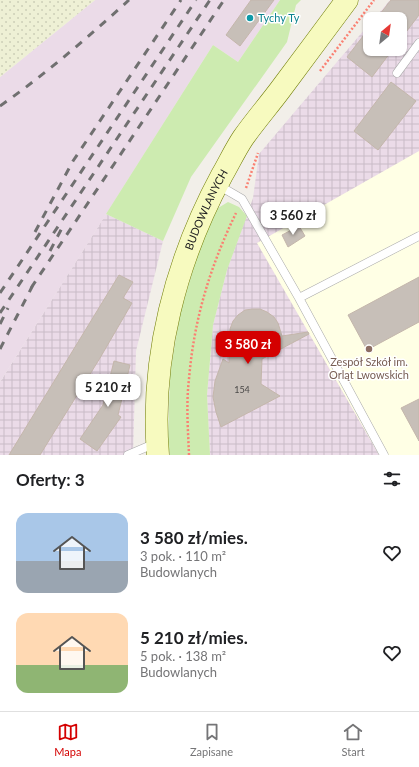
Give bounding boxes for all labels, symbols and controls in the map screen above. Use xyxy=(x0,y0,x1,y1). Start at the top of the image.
place label: Tychy Ty xyxy=(258,11,300,24)
north arrow xyxy=(363,12,407,56)
map controls xyxy=(363,12,407,56)
marker: Tychy Ty xyxy=(245,13,255,23)
street label: BUDOWLANYCH xyxy=(182,167,230,252)
pin: 3 560 zł xyxy=(252,202,334,236)
text: 3 560 zł xyxy=(270,207,316,223)
pin: 3 580 zł xyxy=(207,331,289,365)
text: 3 580 zł xyxy=(225,336,271,352)
marker: Zespół Szkół im. Orląt Lwowskich xyxy=(364,344,374,354)
place label: Zespół Szkół im. Orląt Lwowskich xyxy=(329,355,409,381)
pin: 5 210 zł xyxy=(67,374,149,408)
text: 5 210 zł xyxy=(85,379,131,395)
house number: 154 xyxy=(234,384,250,395)
icon: filters xyxy=(381,468,403,490)
text: Oferty: 3 xyxy=(16,469,85,490)
text: 3 580 zł/mies. xyxy=(140,527,248,548)
icon: home xyxy=(48,529,96,577)
icon: heart xyxy=(381,542,403,564)
text: 3 pok. · 110 m² xyxy=(140,548,226,564)
text: Budowlanych xyxy=(140,564,217,580)
text: 5 210 zł/mies. xyxy=(140,627,248,648)
icon: home xyxy=(48,629,96,677)
icon: heart xyxy=(381,642,403,664)
text: 5 pok. · 138 m² xyxy=(140,648,226,664)
text: Budowlanych xyxy=(140,664,217,680)
tab: Mapa xyxy=(54,721,81,758)
tab: Zapisane xyxy=(190,721,233,758)
tab: Start xyxy=(342,721,365,758)

